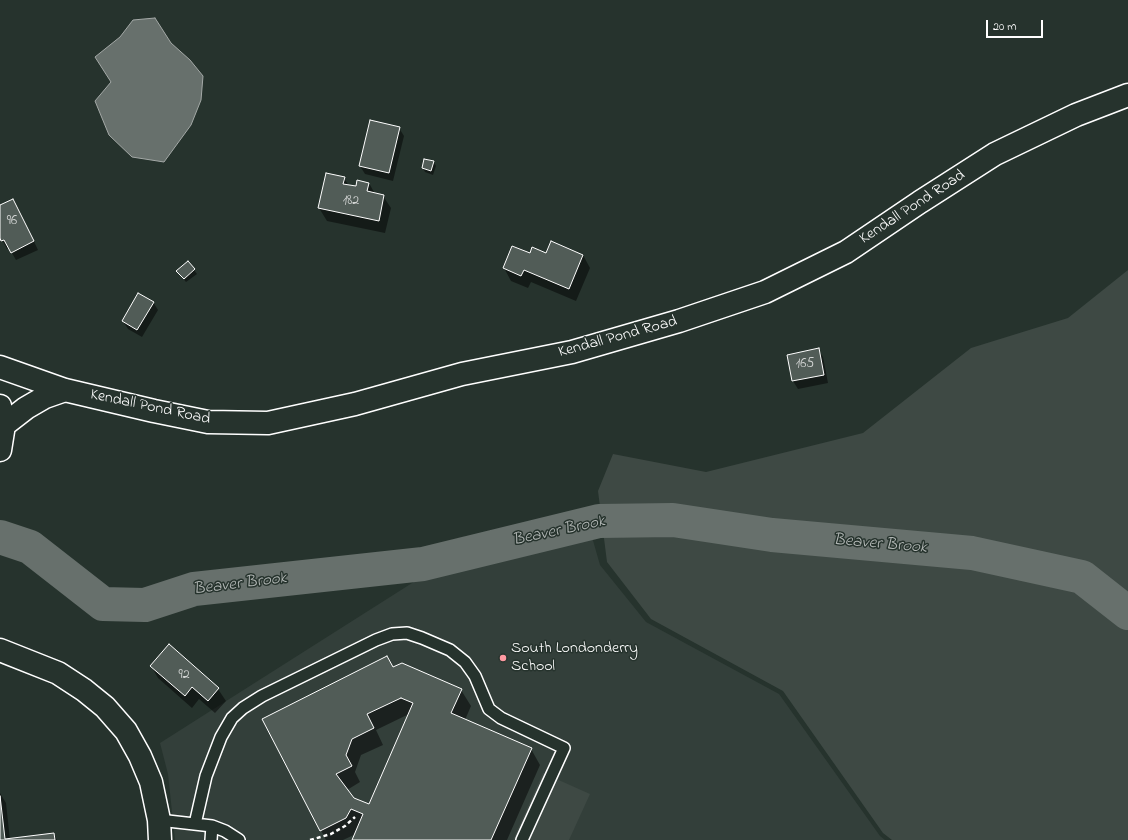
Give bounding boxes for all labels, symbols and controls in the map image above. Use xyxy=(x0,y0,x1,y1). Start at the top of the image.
scale bar xyxy=(988,12,1045,38)
text: 20 m xyxy=(993,18,1016,36)
street label: Kendall Pond Road xyxy=(857,167,969,249)
house number: 182 xyxy=(343,194,359,210)
house number: 96 xyxy=(7,214,17,230)
street label: Kendall Pond Road xyxy=(557,313,679,363)
house number: 165 xyxy=(796,357,814,373)
street label: Kendall Pond Road xyxy=(88,386,212,430)
water label: Beaver Brook xyxy=(511,512,607,552)
water label: Beaver Brook xyxy=(832,531,928,559)
water label: Beaver Brook xyxy=(192,569,288,601)
place label: South Londonderry School xyxy=(511,639,638,677)
marker: South Londonderry School xyxy=(498,653,508,663)
house number: 92 xyxy=(178,668,190,684)

